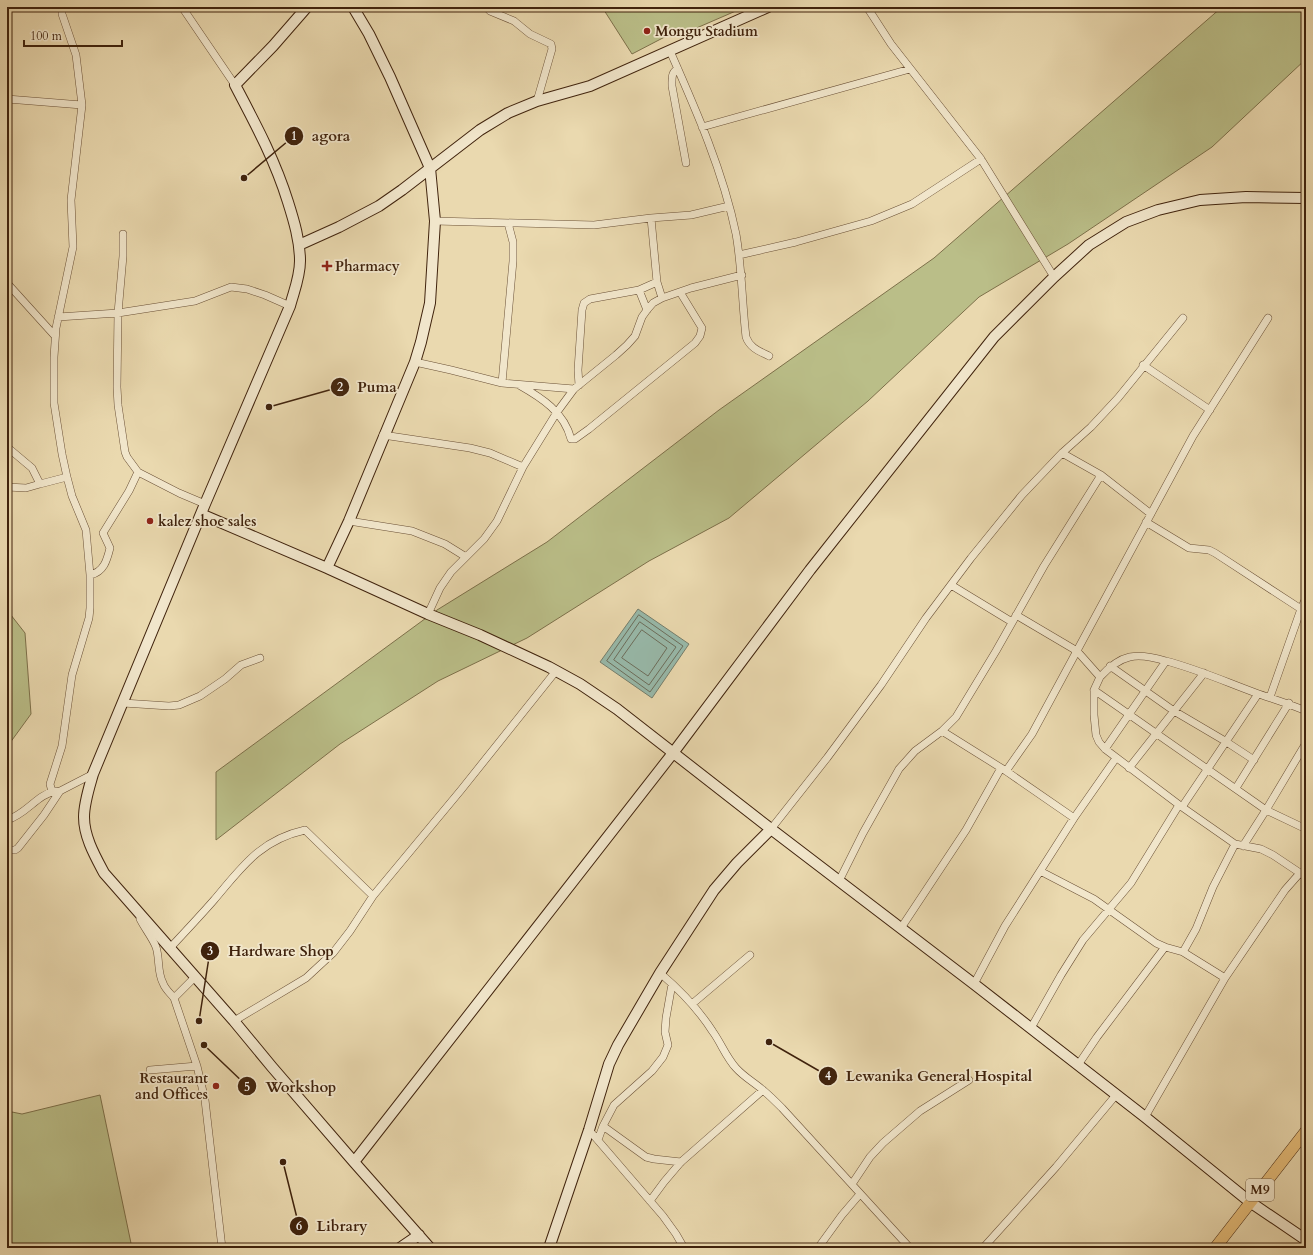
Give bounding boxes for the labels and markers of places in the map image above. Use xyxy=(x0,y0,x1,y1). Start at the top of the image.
place label: Mongu Stadium xyxy=(655,22,758,41)
marker: Mongu Stadium xyxy=(642,26,652,36)
callout: agora xyxy=(284,122,358,149)
place label: Pharmacy xyxy=(335,257,400,276)
marker: Pharmacy xyxy=(322,261,332,271)
callout: Puma xyxy=(330,373,405,400)
place label: kalez shoe sales xyxy=(158,512,256,531)
marker: kalez shoe sales xyxy=(145,516,155,526)
callout: Hardware Shop xyxy=(200,937,342,964)
callout: Lewanika General Hospital xyxy=(818,1062,1040,1089)
place label: Restaurant and Offices xyxy=(135,1069,208,1104)
callout: Workshop xyxy=(237,1073,344,1100)
marker: Restaurant and Offices xyxy=(211,1081,221,1091)
callout: Library xyxy=(289,1213,376,1240)

